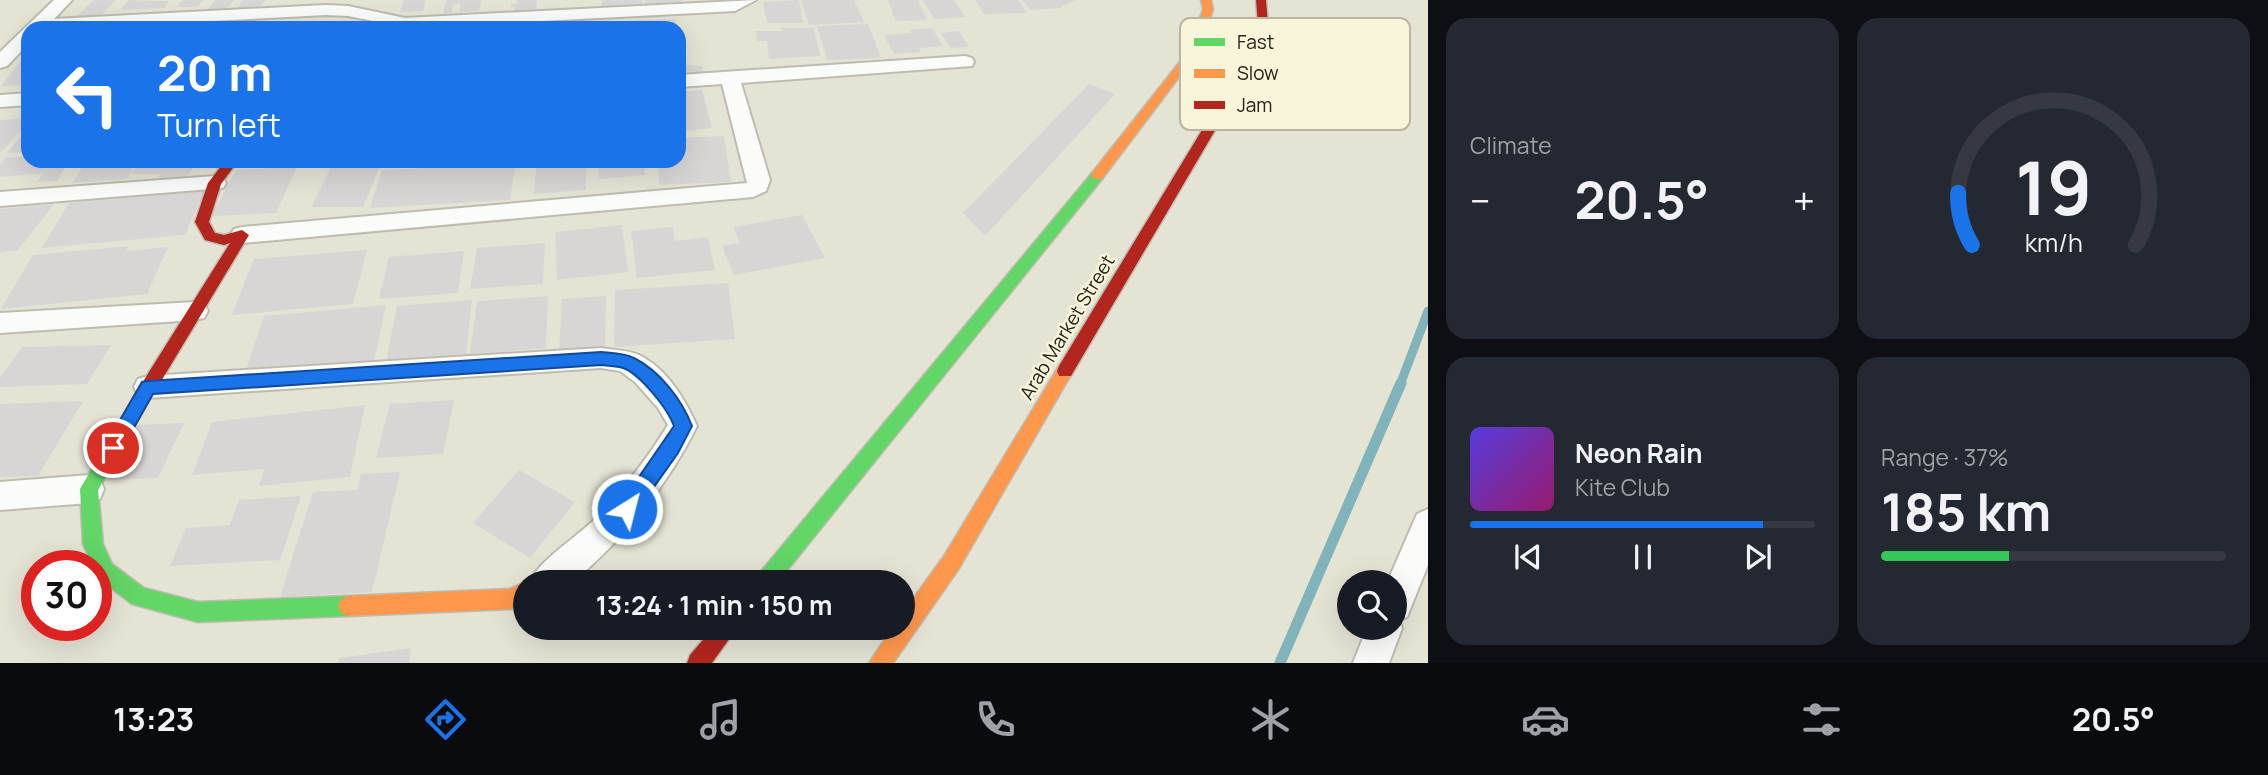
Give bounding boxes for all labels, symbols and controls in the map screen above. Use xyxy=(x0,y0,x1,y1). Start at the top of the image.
legend xyxy=(1180,18,1410,130)
text: Fast xyxy=(1237,29,1274,55)
text: 20 m xyxy=(157,39,272,106)
icon: left xyxy=(42,49,133,140)
text: Slow xyxy=(1237,60,1279,86)
text: Jam xyxy=(1237,92,1272,118)
text: Turn left xyxy=(157,103,281,147)
text: Climate xyxy=(1470,129,1552,161)
text: 19 xyxy=(2015,137,2092,237)
text: 20.5° xyxy=(1574,164,1709,235)
text: − xyxy=(1470,174,1491,226)
text: + xyxy=(1793,174,1815,226)
text: km/h xyxy=(2024,224,2083,259)
street label: Arab Market Street xyxy=(1013,250,1121,404)
pin xyxy=(83,418,143,478)
icon: arrive xyxy=(94,429,132,467)
text: Neon Rain xyxy=(1575,435,1703,471)
text: Range · 37% xyxy=(1881,441,2008,473)
text: Kite Club xyxy=(1575,471,1670,503)
position arrow xyxy=(590,472,664,546)
text: 185 km xyxy=(1881,476,2051,547)
icon: previous xyxy=(1509,538,1547,576)
icon: pause xyxy=(1624,538,1662,576)
icon: next xyxy=(1739,538,1777,576)
speed limit sign: 30 xyxy=(21,550,112,641)
map controls xyxy=(1337,570,1407,640)
button: search xyxy=(1337,570,1407,640)
text: 13:24 · 1 min · 150 m xyxy=(596,587,832,623)
icon: directions xyxy=(421,695,470,744)
icon: music xyxy=(696,695,745,744)
icon: phone xyxy=(971,695,1020,744)
icon: climate xyxy=(1246,695,1295,744)
icon: car xyxy=(1521,695,1570,744)
icon: filters xyxy=(1797,695,1846,744)
text: 13:23 xyxy=(113,697,194,741)
text: 20.5° xyxy=(2072,697,2155,741)

